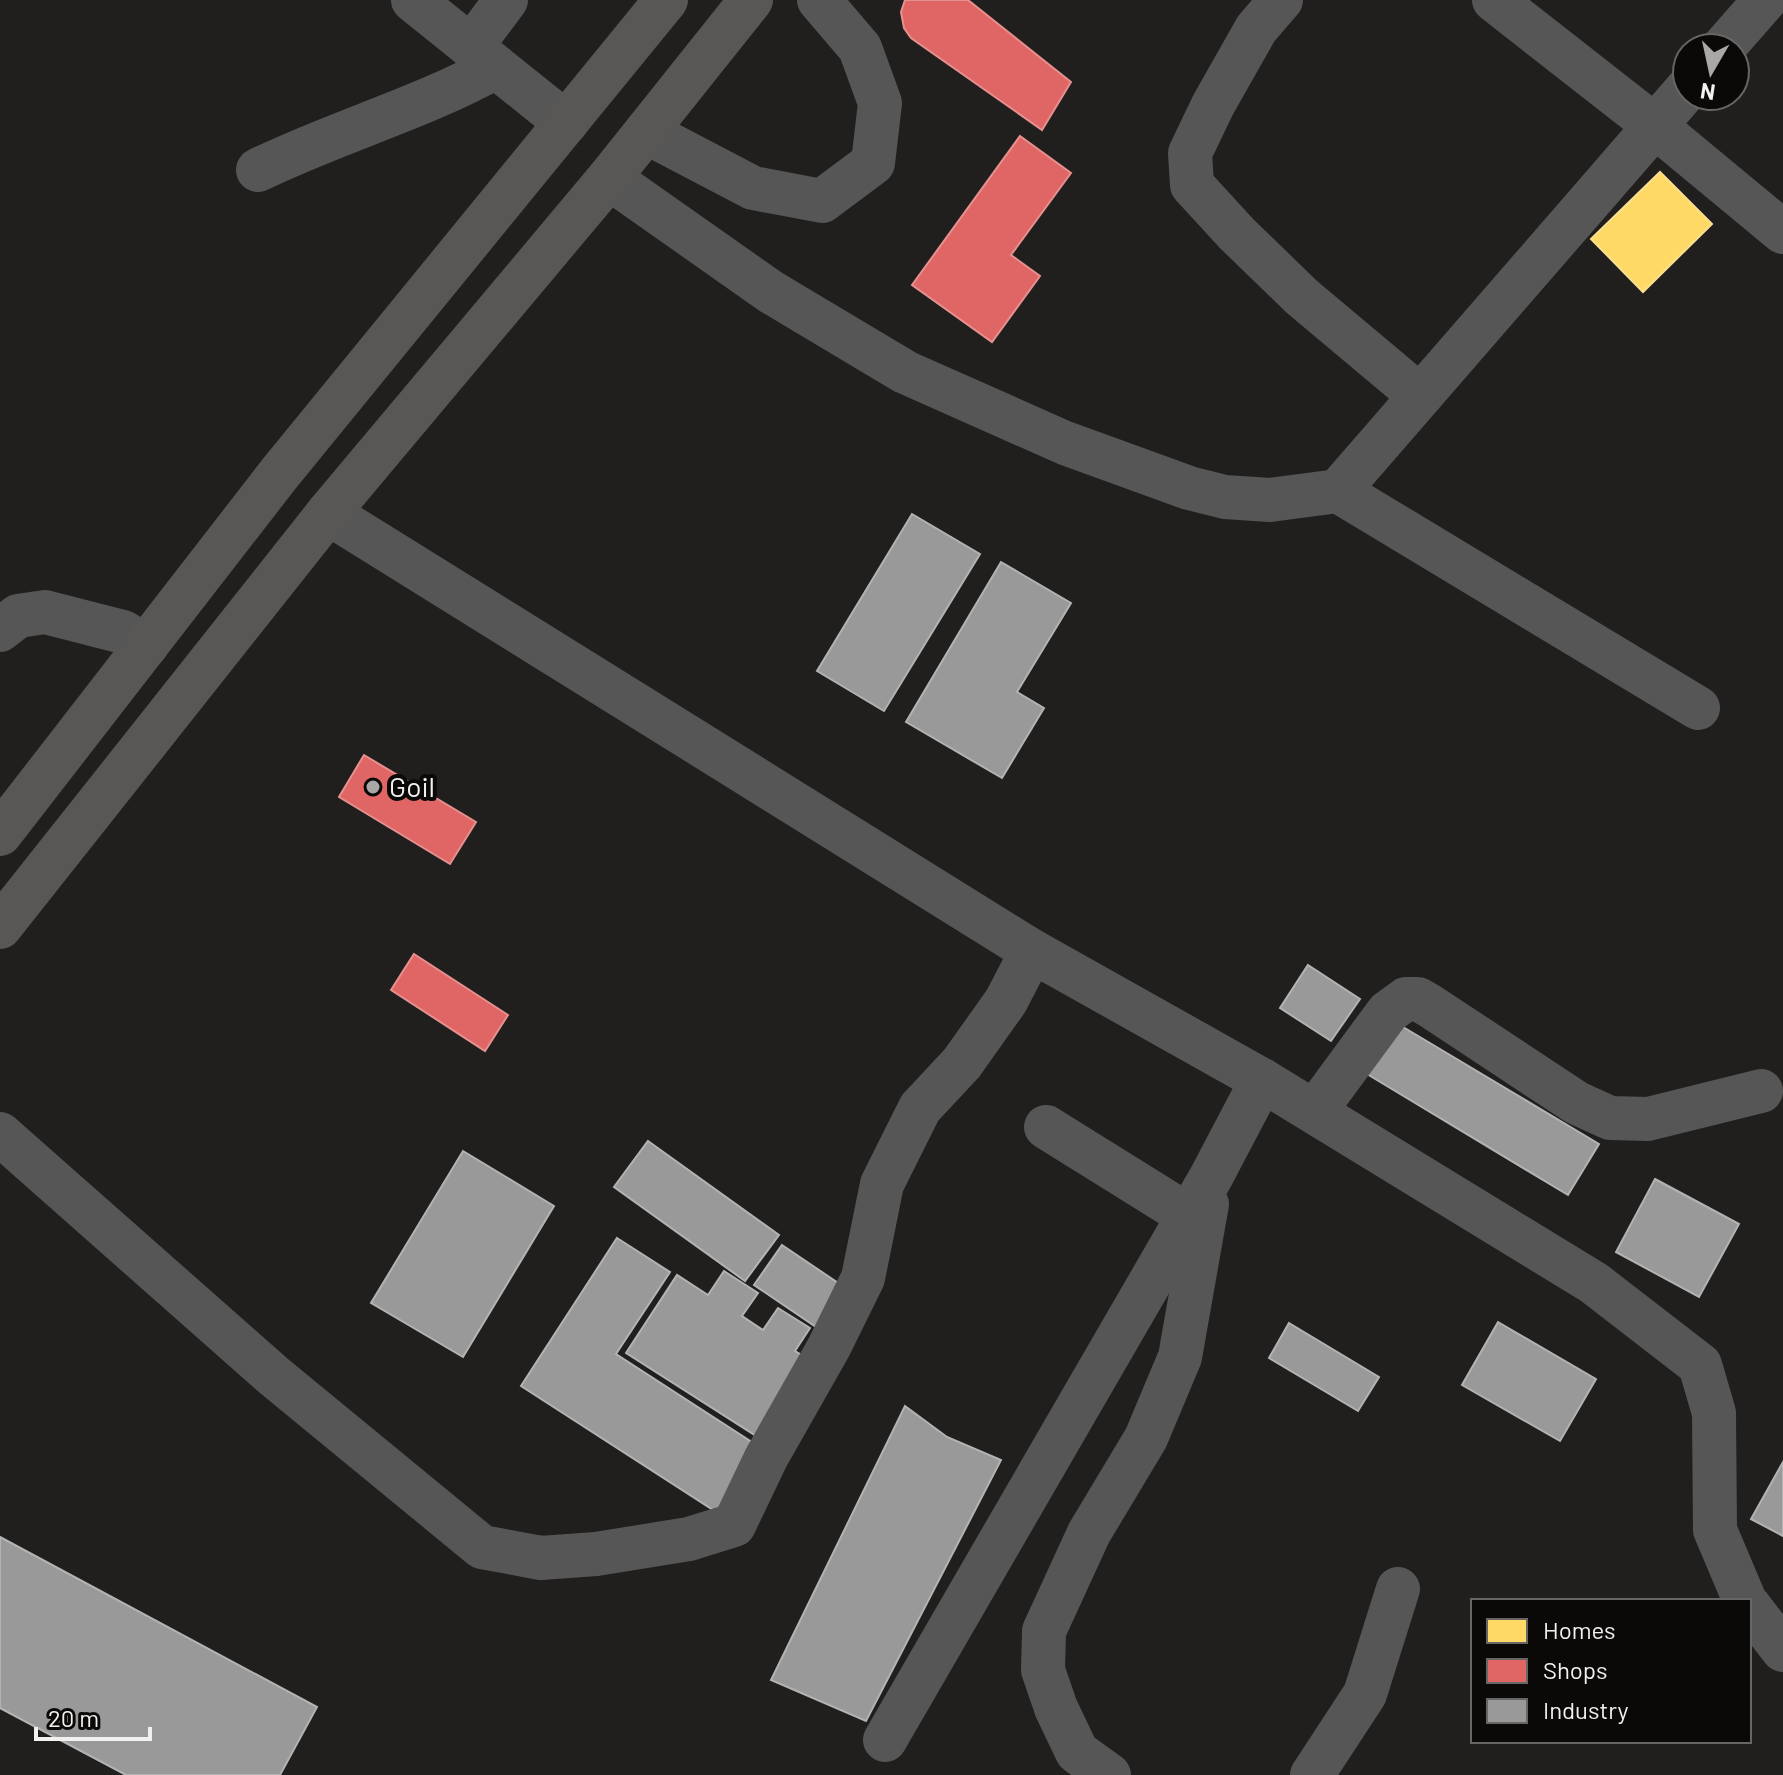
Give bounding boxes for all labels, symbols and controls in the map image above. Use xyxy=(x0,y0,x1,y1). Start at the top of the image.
north arrow xyxy=(1671,32,1751,112)
text: N xyxy=(1698,79,1717,107)
place label: Goil xyxy=(389,769,435,803)
marker: Goil xyxy=(364,778,382,796)
legend xyxy=(1471,1599,1751,1743)
text: Homes xyxy=(1543,1615,1616,1644)
text: Shops xyxy=(1543,1655,1608,1684)
scale bar xyxy=(36,1691,150,1741)
text: Industry xyxy=(1543,1695,1629,1724)
text: 20 m xyxy=(48,1703,99,1732)

